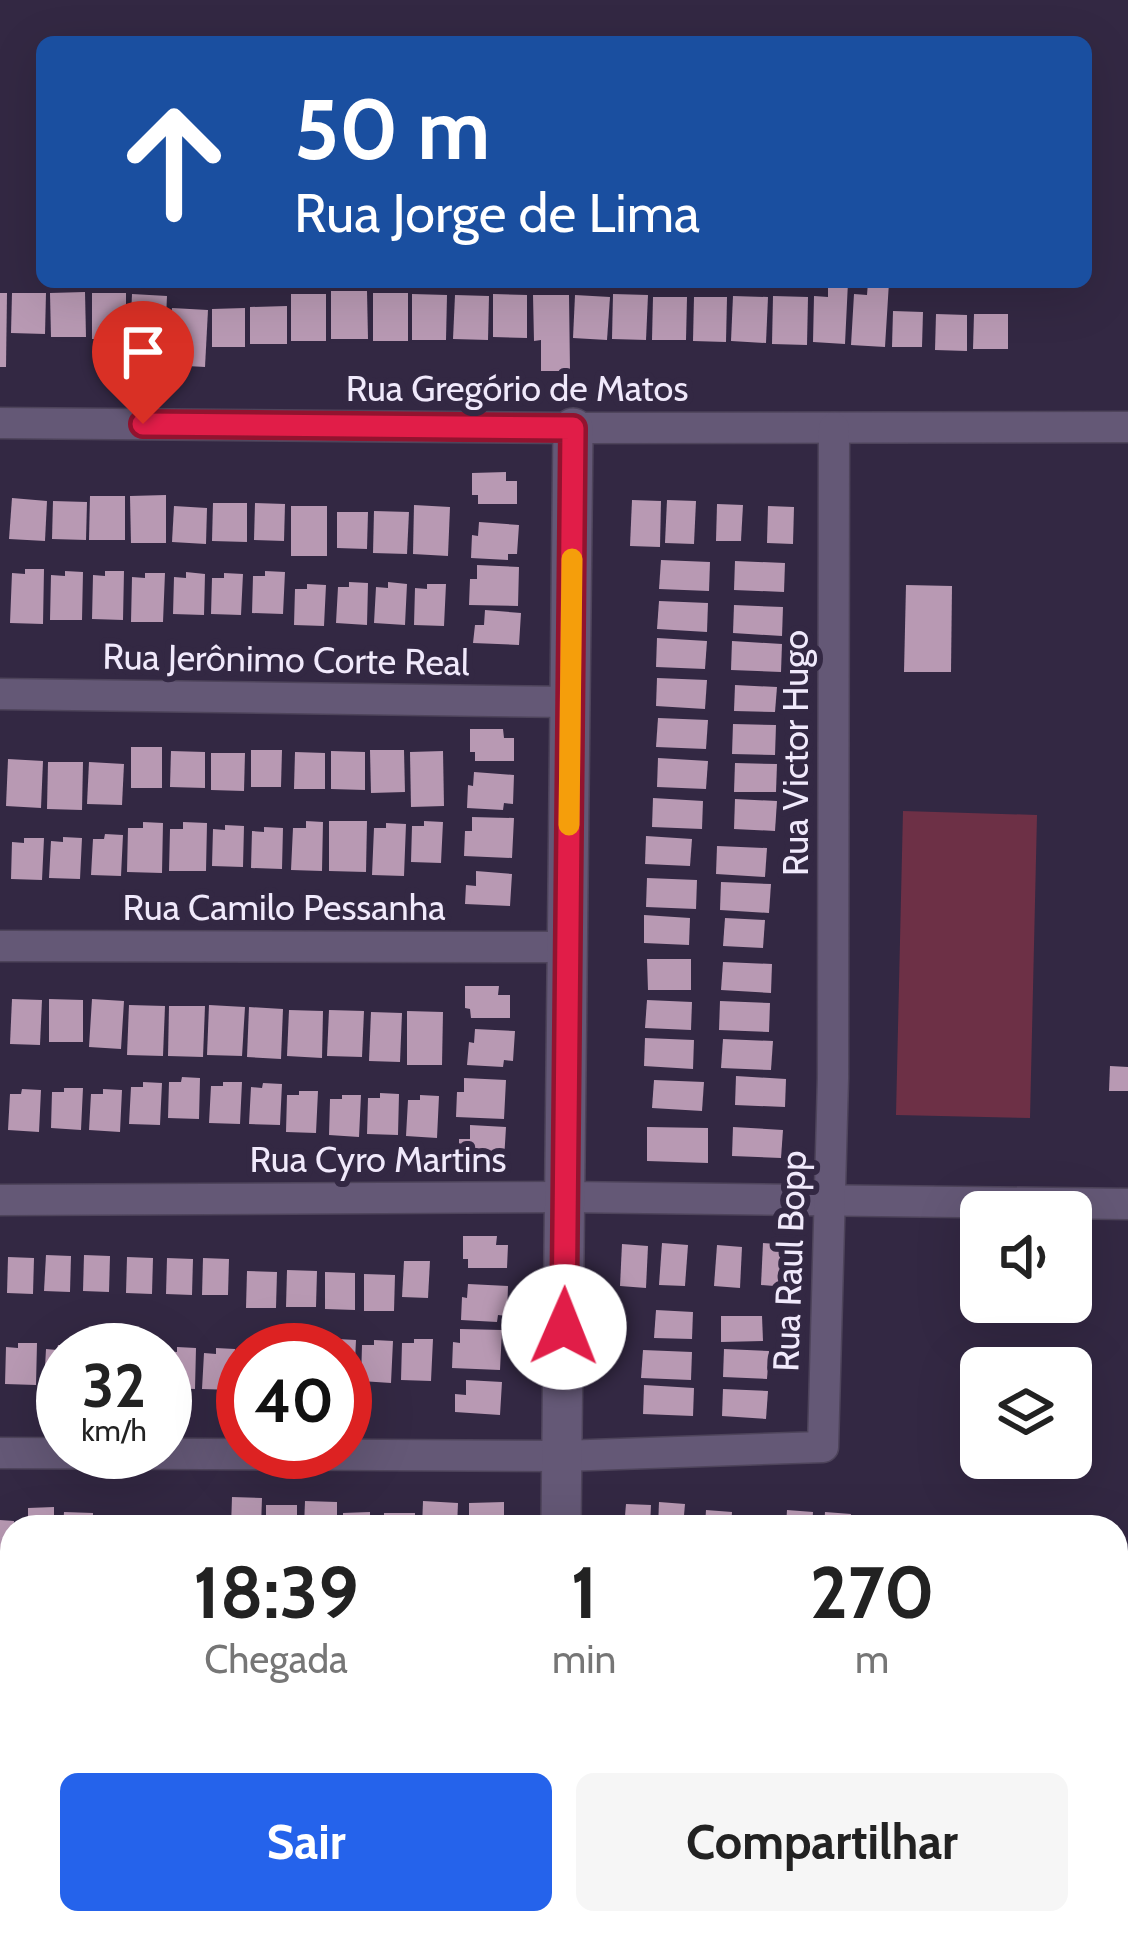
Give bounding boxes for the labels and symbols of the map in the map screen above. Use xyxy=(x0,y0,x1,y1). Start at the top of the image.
pin xyxy=(92,301,194,424)
street label: Rua Gregório de Matos xyxy=(346,366,688,410)
street label: Rua Victor Hugo xyxy=(773,630,817,876)
street label: Rua Jerônimo Corte Real xyxy=(102,634,470,684)
street label: Rua Camilo Pessanha xyxy=(123,885,445,929)
street label: Rua Cyro Martins xyxy=(250,1137,506,1181)
street label: Rua Raul Bopp xyxy=(763,1150,815,1372)
position arrow xyxy=(501,1264,627,1390)
speed limit sign: 40 xyxy=(216,1323,372,1479)

